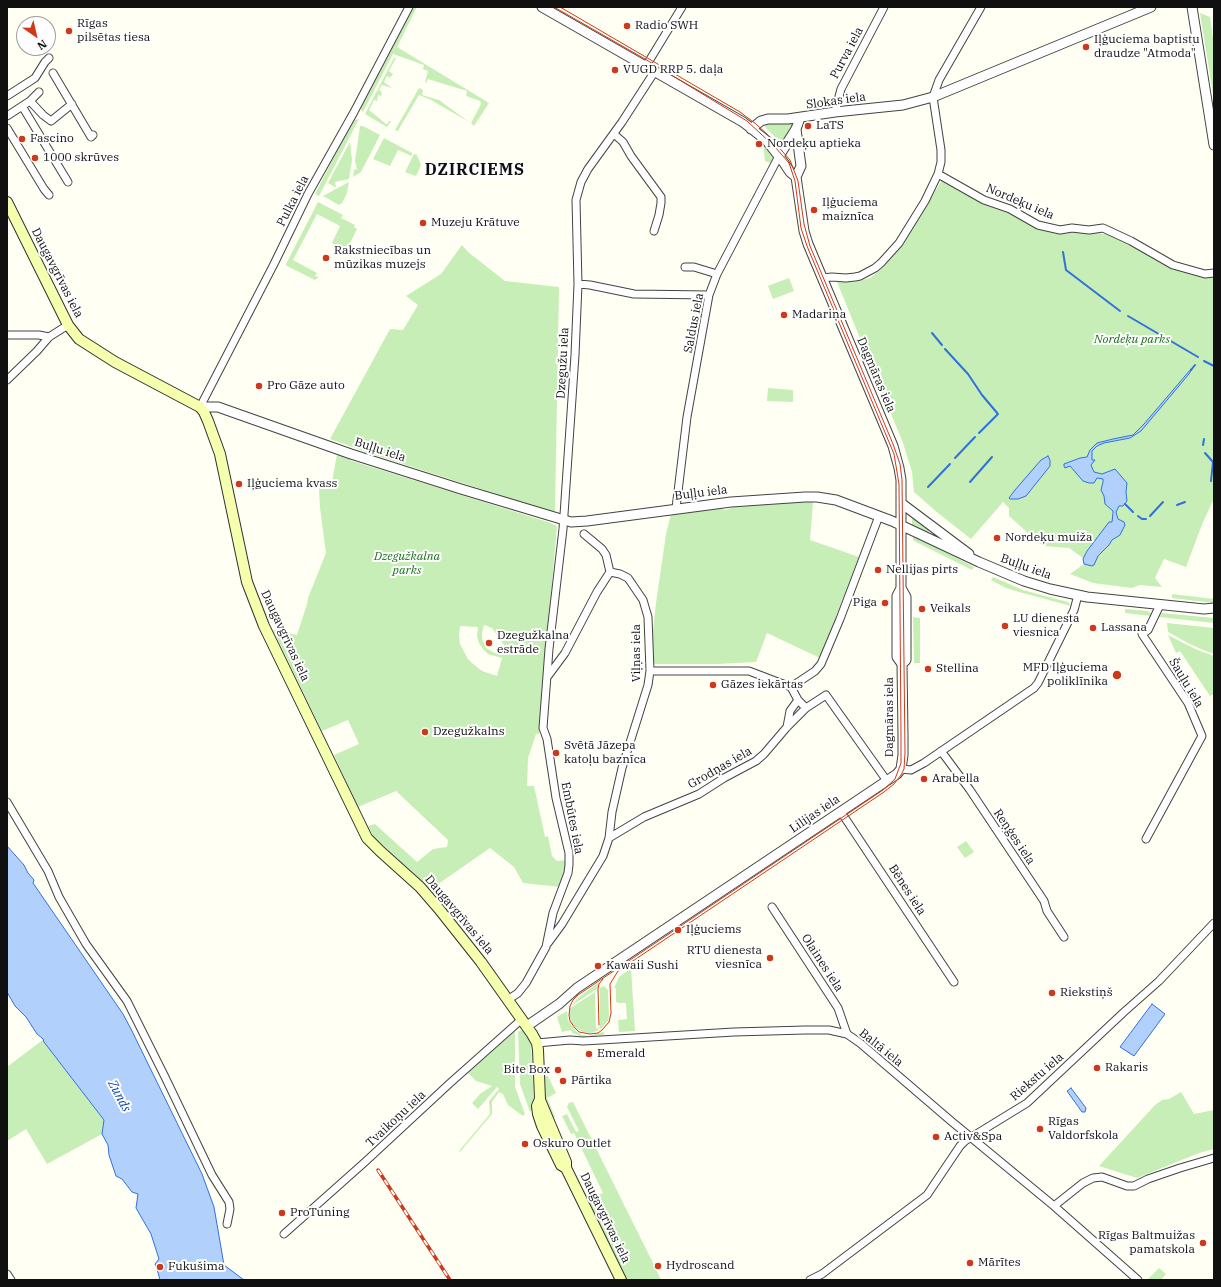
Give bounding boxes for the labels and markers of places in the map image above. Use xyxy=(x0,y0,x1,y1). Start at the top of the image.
place label: Rīgas pilsētas tiesa xyxy=(77,17,150,45)
place label: Radio SWH xyxy=(635,19,698,33)
marker: Radio SWH xyxy=(622,21,632,31)
marker: Rīgas pilsētas tiesa xyxy=(64,26,74,36)
place label: Iļģuciema baptistu draudze "Atmoda" xyxy=(1094,33,1200,61)
marker: Iļģuciema baptistu draudze "Atmoda" xyxy=(1081,42,1091,52)
place label: VUGD RRP 5. daļa xyxy=(623,63,723,77)
marker: VUGD RRP 5. daļa xyxy=(610,65,620,75)
place label: LaTS xyxy=(816,119,844,133)
marker: LaTS xyxy=(803,121,813,131)
place label: Fascino xyxy=(30,132,74,146)
marker: Fascino xyxy=(17,134,27,144)
place label: Nordeķu aptieka xyxy=(767,137,861,151)
marker: Nordeķu aptieka xyxy=(754,139,764,149)
place label: 1000 skrūves xyxy=(43,151,119,165)
marker: 1000 skrūves xyxy=(30,153,40,163)
place label: Iļģuciema maiznīca xyxy=(822,196,878,224)
marker: Iļģuciema maiznīca xyxy=(809,205,819,215)
place label: Muzeju Krātuve xyxy=(431,216,520,230)
marker: Muzeju Krātuve xyxy=(418,218,428,228)
place label: Rakstniecības un mūzikas muzejs xyxy=(334,244,431,272)
marker: Rakstniecības un mūzikas muzejs xyxy=(321,253,331,263)
place label: Madariņa xyxy=(792,308,846,322)
marker: Madariņa xyxy=(779,310,789,320)
place label: Pro Gāze auto xyxy=(267,379,345,393)
marker: Pro Gāze auto xyxy=(254,381,264,391)
place label: Iļģuciema kvass xyxy=(247,477,337,491)
marker: Iļģuciema kvass xyxy=(234,479,244,489)
place label: Nordeķu muiža xyxy=(1005,531,1092,545)
marker: Nordeķu muiža xyxy=(992,533,1002,543)
place label: Nellijas pirts xyxy=(886,563,958,577)
marker: Nellijas pirts xyxy=(873,565,883,575)
place label: Piga xyxy=(853,596,877,610)
marker: Piga xyxy=(880,598,890,608)
place label: Veikals xyxy=(930,602,971,616)
marker: Veikals xyxy=(917,604,927,614)
place label: LU dienesta viesnica xyxy=(1013,612,1079,640)
marker: LU dienesta viesnica xyxy=(1000,621,1010,631)
place label: Lassana xyxy=(1101,621,1147,635)
marker: Lassana xyxy=(1088,623,1098,633)
place label: Dzegužkalna estrāde xyxy=(497,629,569,657)
marker: Dzegužkalna estrāde xyxy=(484,638,494,648)
place label: MFD Iļģuciema poliklīnika xyxy=(1023,661,1108,689)
place label: Stellina xyxy=(936,662,979,676)
marker: Stellina xyxy=(923,664,933,674)
marker: MFD Iļģuciema poliklīnika xyxy=(1111,669,1123,681)
place label: Gāzes iekārtas xyxy=(721,678,803,692)
marker: Gāzes iekārtas xyxy=(708,680,718,690)
place label: Dzegužkalns xyxy=(433,725,505,739)
marker: Dzegužkalns xyxy=(420,727,430,737)
place label: Svētā Jāzepa katoļu baznīca xyxy=(564,739,646,767)
marker: Svētā Jāzepa katoļu baznīca xyxy=(551,748,561,758)
place label: Arabella xyxy=(932,772,979,786)
marker: Arabella xyxy=(919,774,929,784)
place label: Iļģuciems xyxy=(686,923,741,937)
marker: Iļģuciems xyxy=(673,925,683,935)
place label: RTU dienesta viesnīca xyxy=(687,944,762,972)
marker: RTU dienesta viesnīca xyxy=(765,953,775,963)
place label: Kawaii Sushi xyxy=(606,959,678,973)
marker: Kawaii Sushi xyxy=(593,961,603,971)
place label: Riekstiņš xyxy=(1060,986,1113,1000)
marker: Riekstiņš xyxy=(1047,988,1057,998)
place label: Emerald xyxy=(597,1047,645,1061)
marker: Emerald xyxy=(584,1049,594,1059)
place label: Rakaris xyxy=(1105,1061,1148,1075)
place label: Bite Box xyxy=(503,1063,550,1077)
marker: Rakaris xyxy=(1092,1063,1102,1073)
marker: Bite Box xyxy=(553,1065,563,1075)
place label: Pārtika xyxy=(571,1074,612,1088)
marker: Pārtika xyxy=(558,1076,568,1086)
place label: Rīgas Valdorfskola xyxy=(1048,1115,1119,1143)
marker: Rīgas Valdorfskola xyxy=(1035,1124,1045,1134)
place label: Activ&Spa xyxy=(944,1130,1002,1144)
marker: Activ&Spa xyxy=(931,1132,941,1142)
place label: Oskuro Outlet xyxy=(533,1137,611,1151)
marker: Oskuro Outlet xyxy=(520,1139,530,1149)
place label: ProTuning xyxy=(290,1206,350,1220)
marker: ProTuning xyxy=(277,1208,287,1218)
place label: Rīgas Baltmuižas pamatskola xyxy=(1098,1229,1195,1257)
marker: Rīgas Baltmuižas pamatskola xyxy=(1198,1238,1208,1248)
place label: Mārītes xyxy=(978,1256,1021,1270)
marker: Mārītes xyxy=(965,1258,975,1268)
place label: Hydroscand xyxy=(666,1259,735,1273)
place label: Fukušima xyxy=(168,1260,225,1274)
marker: Hydroscand xyxy=(653,1261,663,1271)
marker: Fukušima xyxy=(155,1262,165,1272)

